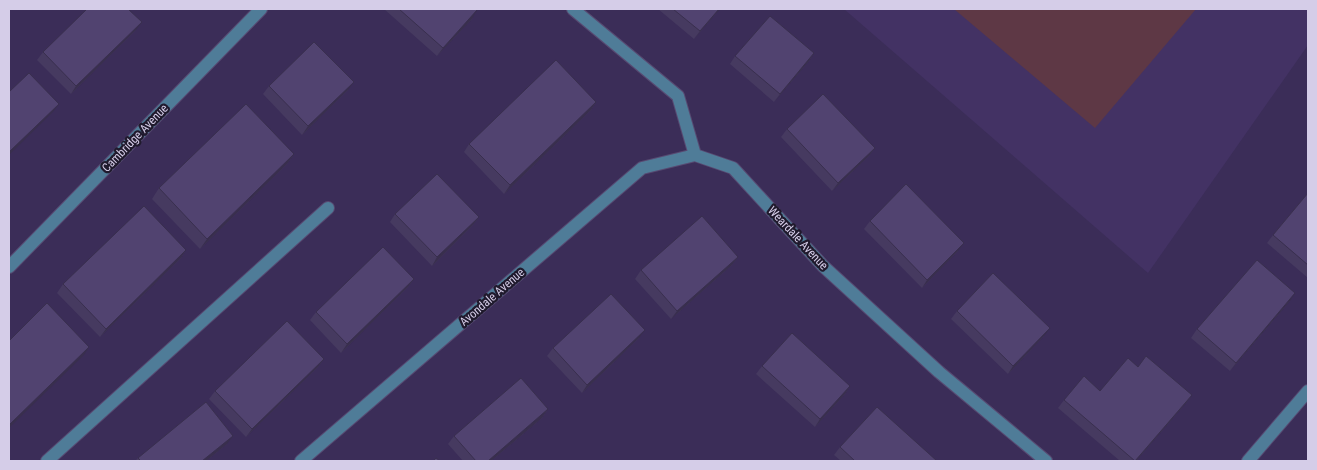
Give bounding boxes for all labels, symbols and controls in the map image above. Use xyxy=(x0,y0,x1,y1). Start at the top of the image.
street label: Cambridge Avenue xyxy=(99,101,171,175)
street label: Weardale Avenue xyxy=(765,204,831,273)
street label: Avondale Avenue xyxy=(457,265,527,329)

